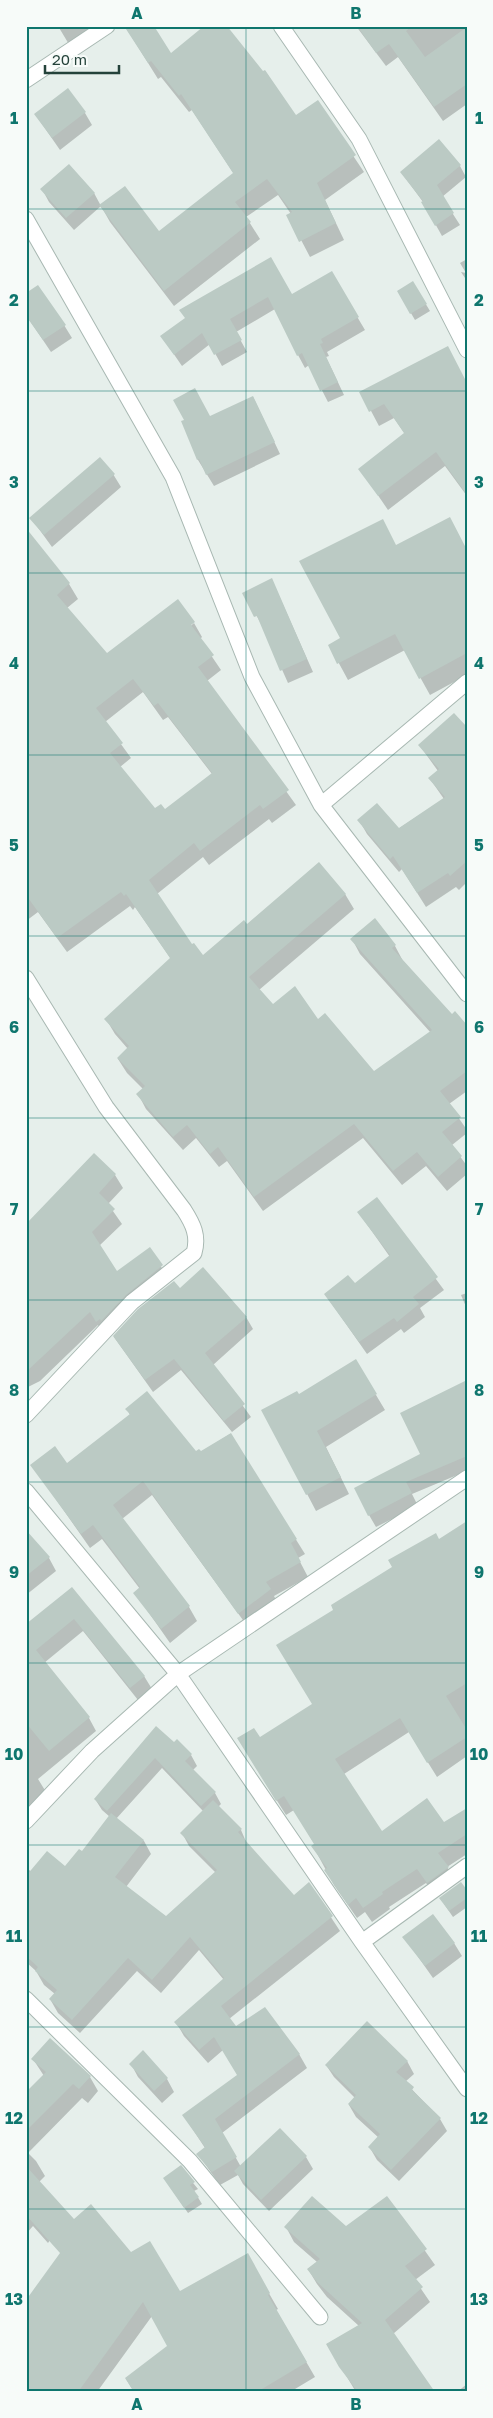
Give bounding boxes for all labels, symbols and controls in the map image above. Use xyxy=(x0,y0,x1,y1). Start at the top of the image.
text: A xyxy=(131,3,143,23)
text: B xyxy=(350,3,362,23)
scale bar xyxy=(45,42,119,74)
text: 20 m xyxy=(52,50,87,68)
text: 1 xyxy=(10,108,18,128)
text: 1 xyxy=(475,108,483,128)
text: 2 xyxy=(9,290,19,310)
text: 2 xyxy=(474,290,484,310)
text: 3 xyxy=(9,472,19,492)
text: 3 xyxy=(474,472,484,492)
text: 4 xyxy=(9,653,19,673)
text: 4 xyxy=(474,653,484,673)
text: 5 xyxy=(9,835,19,855)
text: 5 xyxy=(474,835,484,855)
text: 6 xyxy=(9,1017,19,1037)
text: 6 xyxy=(474,1017,484,1037)
text: 7 xyxy=(10,1199,19,1219)
text: 7 xyxy=(475,1199,484,1219)
text: 8 xyxy=(9,1380,19,1400)
text: 8 xyxy=(474,1380,484,1400)
text: 9 xyxy=(9,1562,19,1582)
text: 9 xyxy=(474,1562,484,1582)
text: 10 xyxy=(5,1744,23,1764)
text: 10 xyxy=(470,1744,488,1764)
text: 11 xyxy=(6,1926,22,1946)
text: 11 xyxy=(471,1926,487,1946)
text: 12 xyxy=(5,2108,23,2128)
text: 12 xyxy=(470,2108,488,2128)
text: 13 xyxy=(5,2289,23,2309)
text: 13 xyxy=(470,2289,488,2309)
text: A xyxy=(131,2394,143,2414)
text: B xyxy=(350,2394,362,2414)

